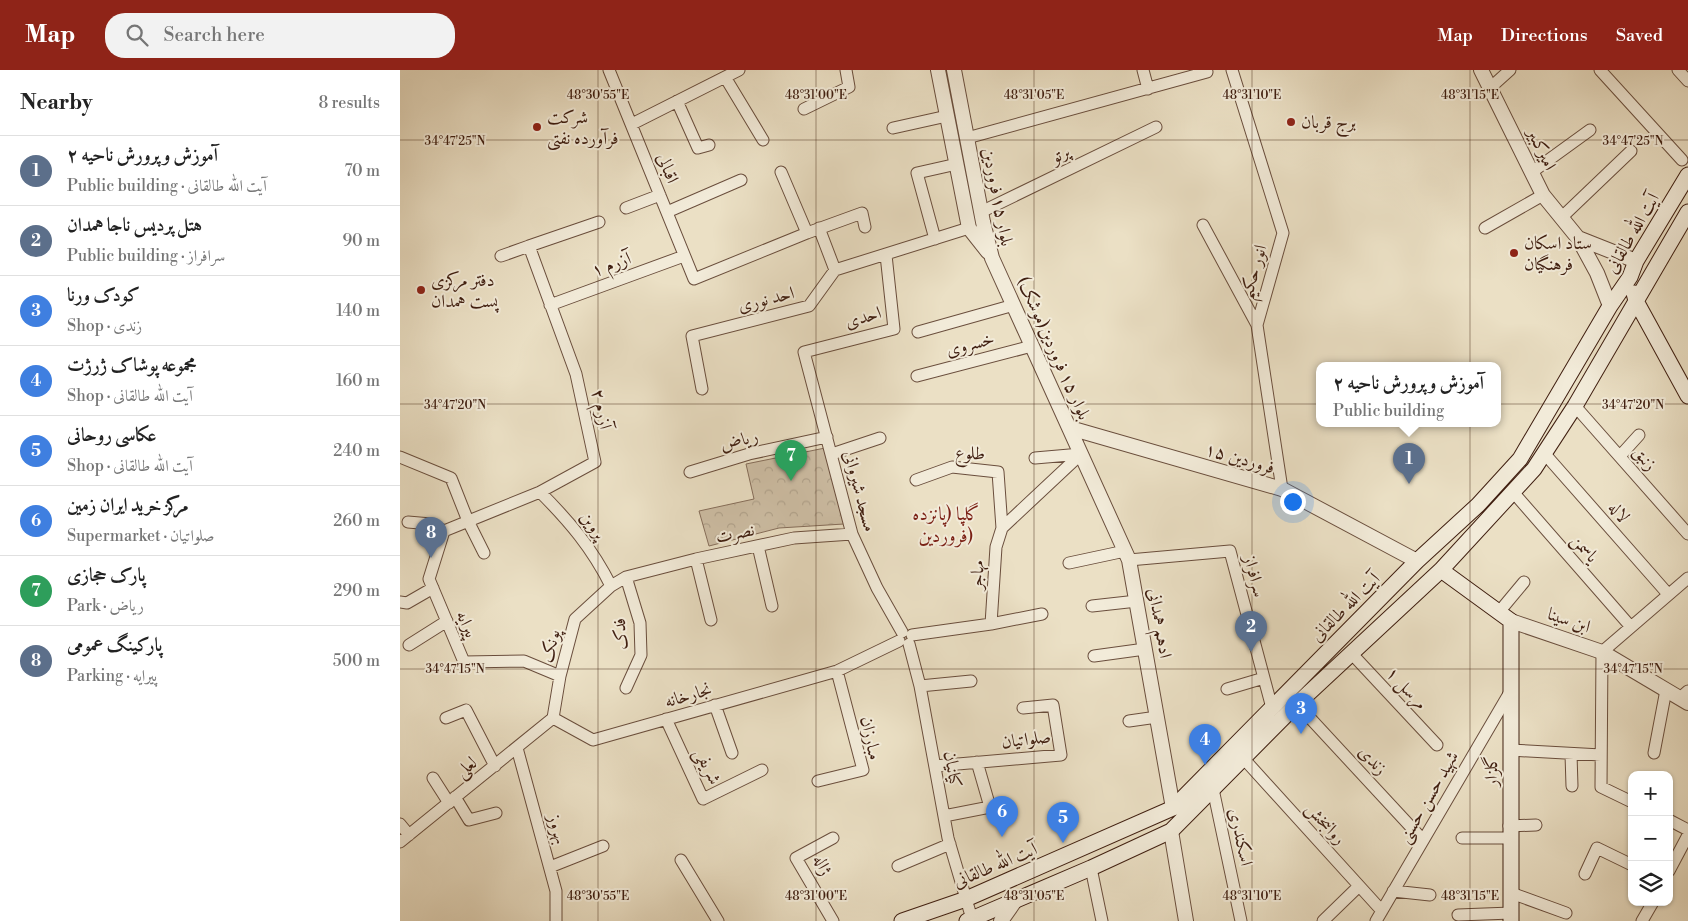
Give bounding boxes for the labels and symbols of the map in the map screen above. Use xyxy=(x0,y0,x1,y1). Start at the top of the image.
text: 48°30'55"E xyxy=(567,88,629,103)
text: 48°31'00"E xyxy=(785,88,847,103)
text: 48°31'05"E xyxy=(1004,88,1064,103)
text: 48°31'10"E xyxy=(1223,88,1281,103)
text: 48°31'15"E xyxy=(1441,88,1499,103)
place label: شرکت فرآورده نفتی xyxy=(547,106,619,151)
place label: برج قربان xyxy=(1301,111,1356,138)
marker: برج قربان xyxy=(1285,116,1297,128)
marker: شرکت فرآورده نفتی xyxy=(531,121,543,133)
street label: امیرکبیر xyxy=(1521,122,1562,174)
text: 34°47'25"N xyxy=(425,134,485,149)
text: 34°47'25"N xyxy=(1603,134,1663,149)
street label: پرتو xyxy=(1045,139,1075,170)
street label: بلوار ۱۵ فروردین xyxy=(977,146,1018,248)
street label: اقبالی xyxy=(651,150,684,187)
street label: آیت الله طالقانی xyxy=(1598,186,1666,278)
place label: ستاد اسکان فرهنگیان xyxy=(1524,232,1592,276)
street label: انور حکیم xyxy=(1235,242,1278,304)
street label: آزرم ۱ xyxy=(588,246,638,286)
marker: ستاد اسکان فرهنگیان xyxy=(1508,247,1520,259)
place label: دفتر مرکزی پست همدان xyxy=(431,269,499,313)
street label: بلوار ۱۵ فروردین(موشک) xyxy=(1012,273,1096,424)
street label: احد نوری xyxy=(735,281,797,318)
marker: دفتر مرکزی پست همدان xyxy=(415,284,427,296)
street label: احدی xyxy=(842,301,884,334)
street label: خسروی xyxy=(943,327,997,362)
street label: آزرم ۲ xyxy=(582,387,617,434)
text: 34°47'20"N xyxy=(424,398,486,413)
text: 34°47'20"N xyxy=(1602,398,1664,413)
street label: ریاض xyxy=(717,424,761,457)
street label: ۱۵ فروردین xyxy=(1202,438,1277,479)
pin: 7 xyxy=(775,440,807,481)
street label: طلوع xyxy=(954,441,985,469)
street label: زنبق xyxy=(1627,441,1662,476)
pin: 1 xyxy=(1393,443,1425,484)
street label: مسجد شیروانی xyxy=(838,448,881,534)
your location xyxy=(1280,489,1306,515)
street label: لاله xyxy=(1603,497,1634,528)
district label: گلپا (پانزده فروردین) xyxy=(912,502,980,548)
street label: پروین xyxy=(574,506,612,546)
pin: 8 xyxy=(415,517,447,558)
street label: نصرت xyxy=(714,518,757,549)
street label: یاسمن xyxy=(1566,529,1605,569)
street label: سرافراز xyxy=(1237,551,1271,600)
street label: مهاجر xyxy=(965,559,990,593)
street label: آیت الله طالقانی xyxy=(1304,564,1387,647)
street label: ادهم همدانی xyxy=(1137,586,1177,661)
street label: ابن سینا xyxy=(1544,602,1594,639)
street label: پیرایه xyxy=(450,607,483,643)
pin: 2 xyxy=(1235,611,1267,652)
street label: فدک xyxy=(608,617,633,651)
street label: پونک xyxy=(535,626,567,665)
text: 34°47'15"N xyxy=(425,662,485,677)
street label: مرسل ۱ xyxy=(1380,662,1432,715)
text: 34°47'15"N xyxy=(1603,662,1663,677)
street label: نجارخانه xyxy=(662,678,714,713)
pin: 3 xyxy=(1285,693,1317,734)
street label: مبارزان xyxy=(855,714,886,762)
pin: 4 xyxy=(1189,724,1221,765)
street label: صلواتیان xyxy=(1000,725,1052,754)
street label: زندی xyxy=(1353,741,1392,780)
street label: شریفی xyxy=(688,744,726,789)
street label: شهید حسن حسنی xyxy=(1393,747,1465,848)
street label: کیانیان xyxy=(938,749,967,789)
street label: لعلی xyxy=(451,752,483,784)
street label: گلزار xyxy=(1480,755,1503,789)
pin: 6 xyxy=(986,796,1018,837)
street label: روانبخش xyxy=(1300,797,1351,850)
pin: 5 xyxy=(1047,802,1079,843)
street label: اسکندری xyxy=(1223,806,1258,868)
street label: بهروز xyxy=(542,810,573,847)
street label: آیت الله طالقانی xyxy=(948,834,1043,893)
street label: ژاله xyxy=(808,851,837,879)
text: 48°30'55"E xyxy=(567,889,629,904)
text: 48°31'00"E xyxy=(785,889,847,904)
text: 48°31'05"E xyxy=(1004,889,1064,904)
text: 48°31'10"E xyxy=(1223,889,1281,904)
text: 48°31'15"E xyxy=(1441,889,1499,904)

